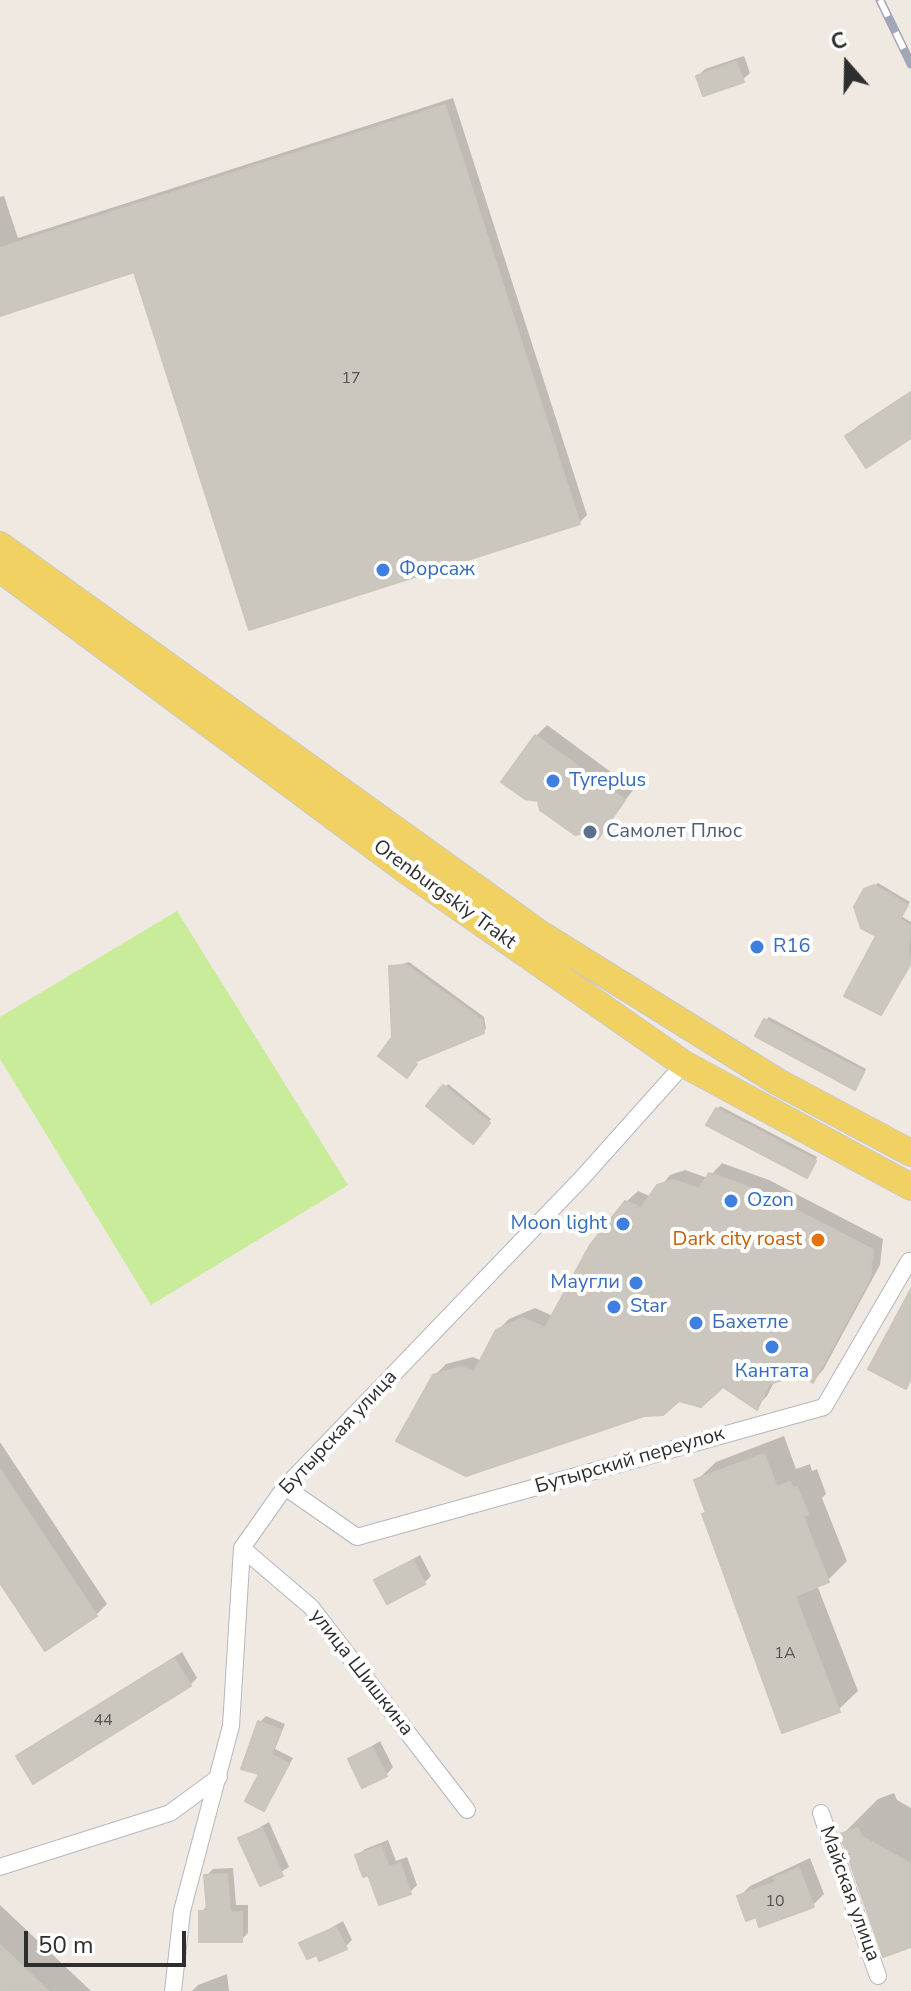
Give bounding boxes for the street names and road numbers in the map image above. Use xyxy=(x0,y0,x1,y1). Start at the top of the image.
street label: Orenburgskiy Trakt xyxy=(368,835,520,955)
street label: Бутырская улица xyxy=(275,1366,403,1500)
street label: Бутырский переулок xyxy=(533,1422,727,1500)
street label: улица Шишкина xyxy=(304,1605,418,1741)
street label: Майская улица xyxy=(813,1823,885,1965)

